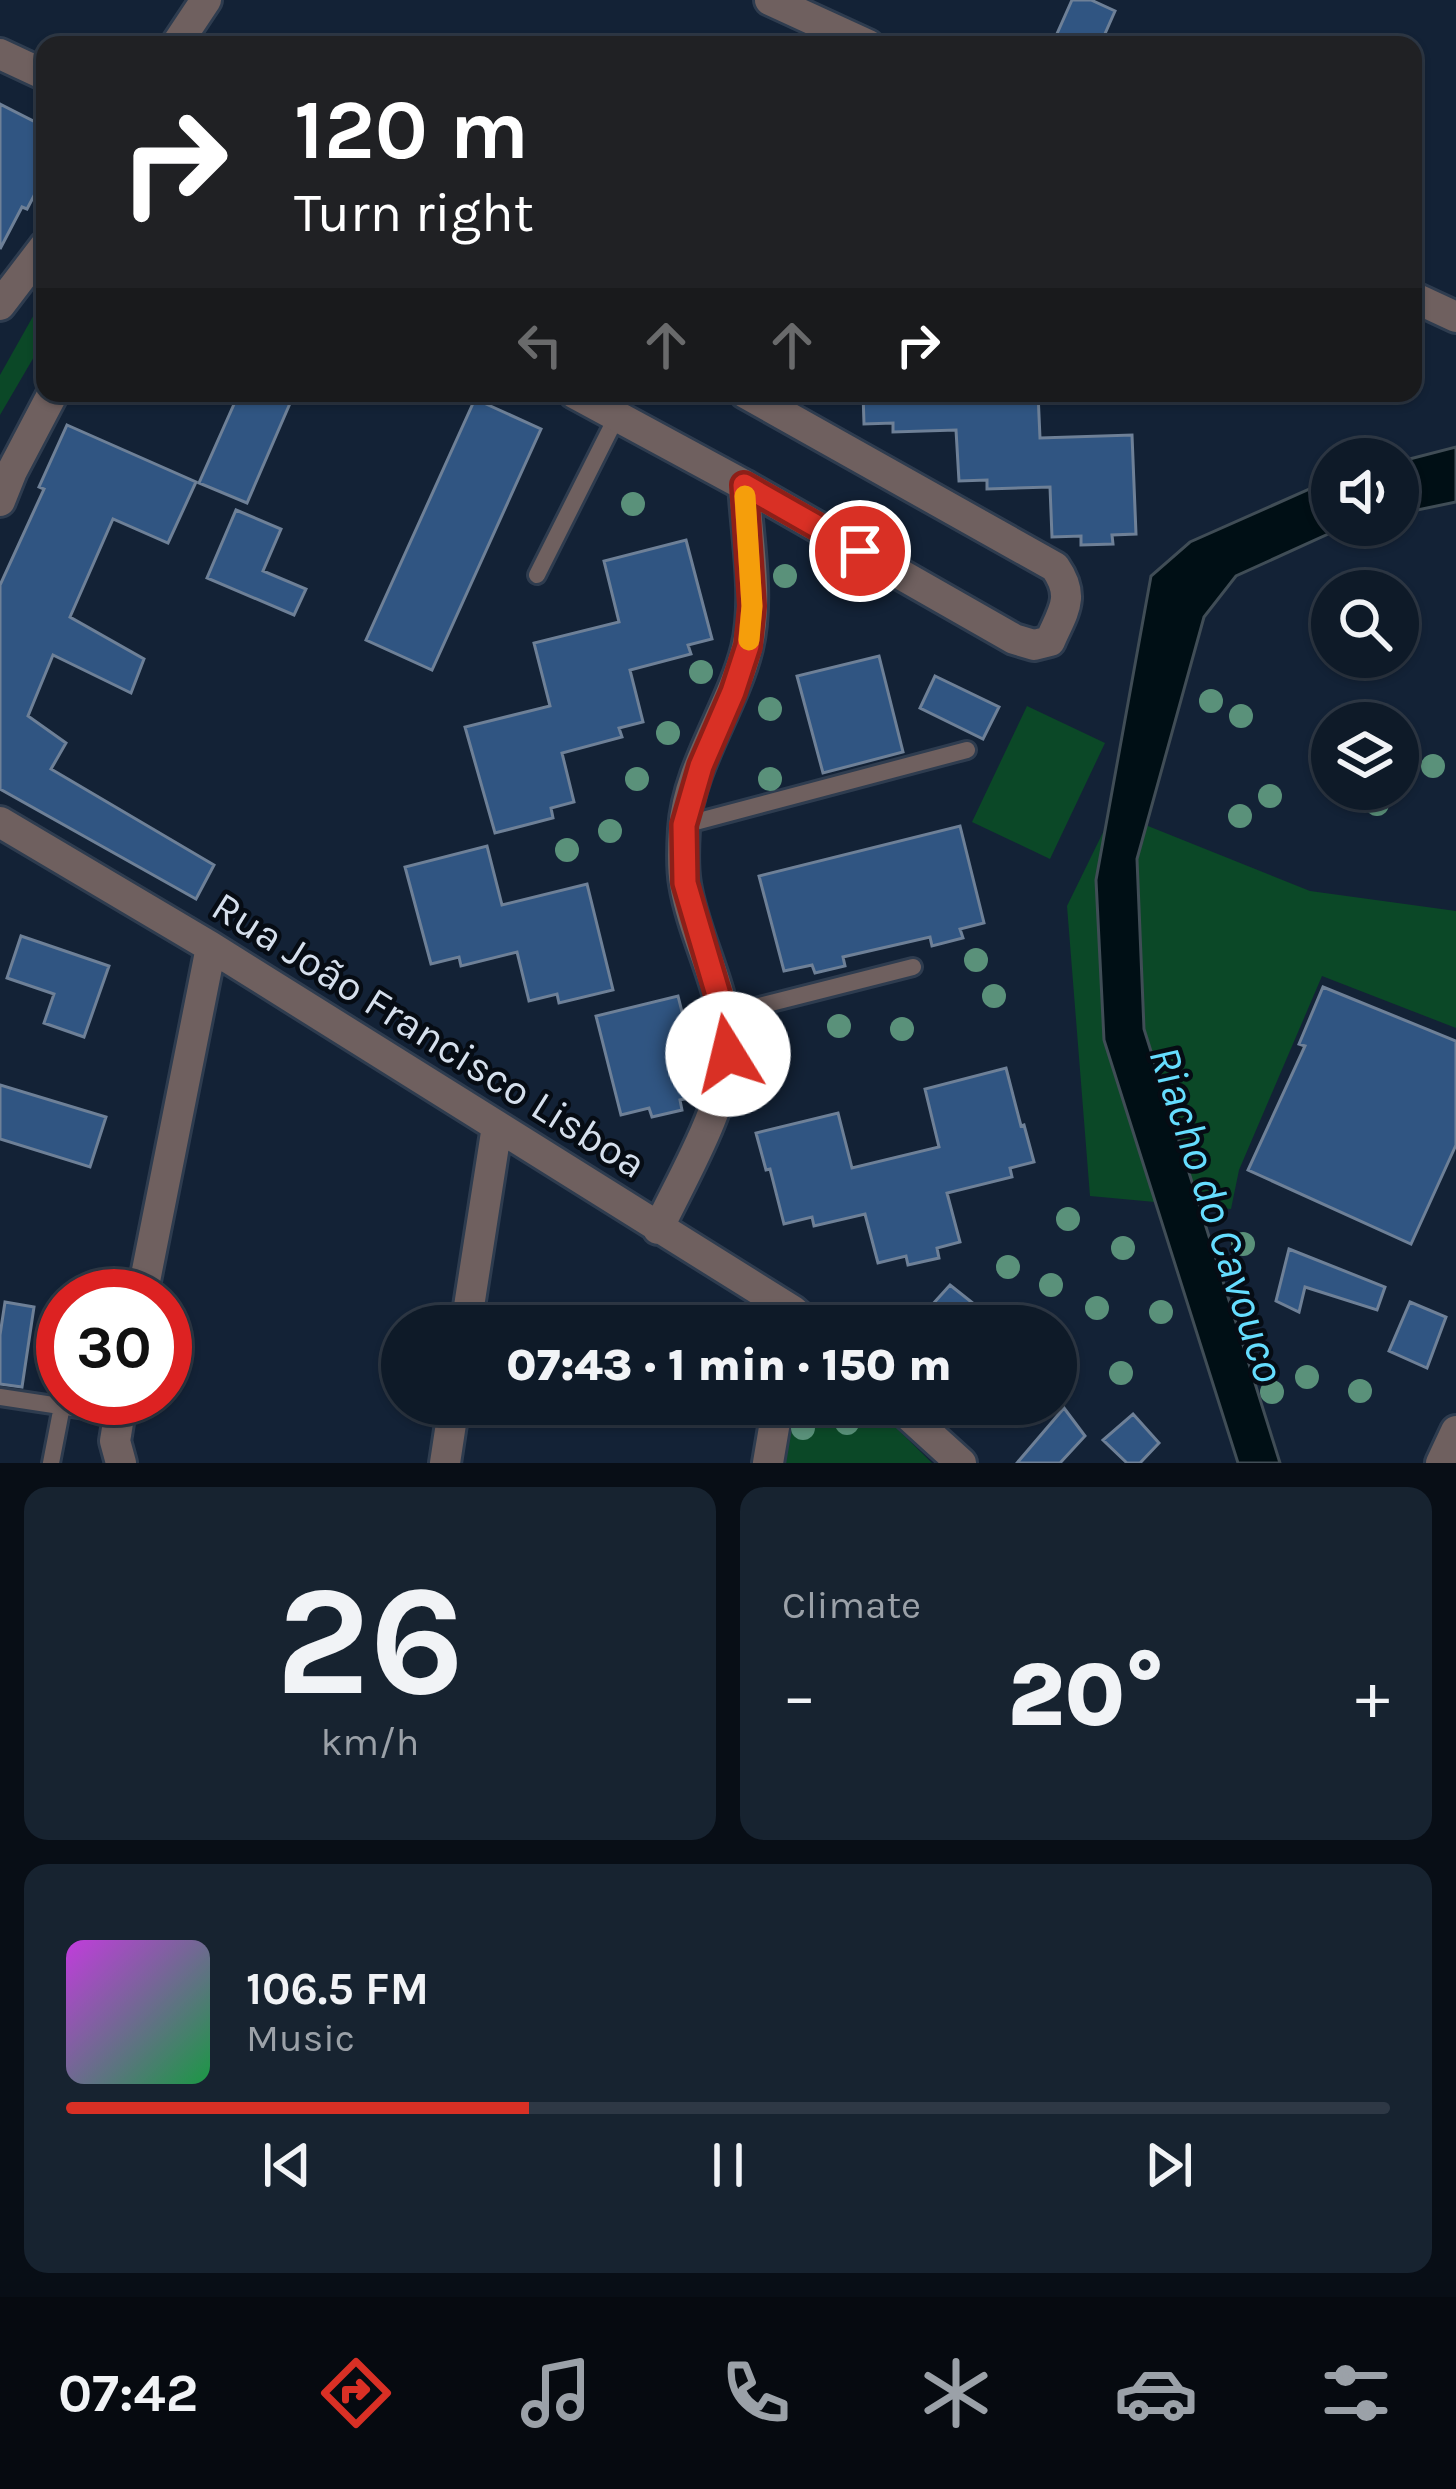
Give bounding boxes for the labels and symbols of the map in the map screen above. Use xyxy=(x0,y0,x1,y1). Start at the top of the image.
pin xyxy=(809,500,911,602)
street label: Rua João Francisco Lisboa xyxy=(203,881,655,1189)
position arrow xyxy=(665,991,791,1117)
water label: Riacho do Cavouco xyxy=(1138,1040,1296,1388)
speed limit sign: 30 xyxy=(36,1269,192,1425)

